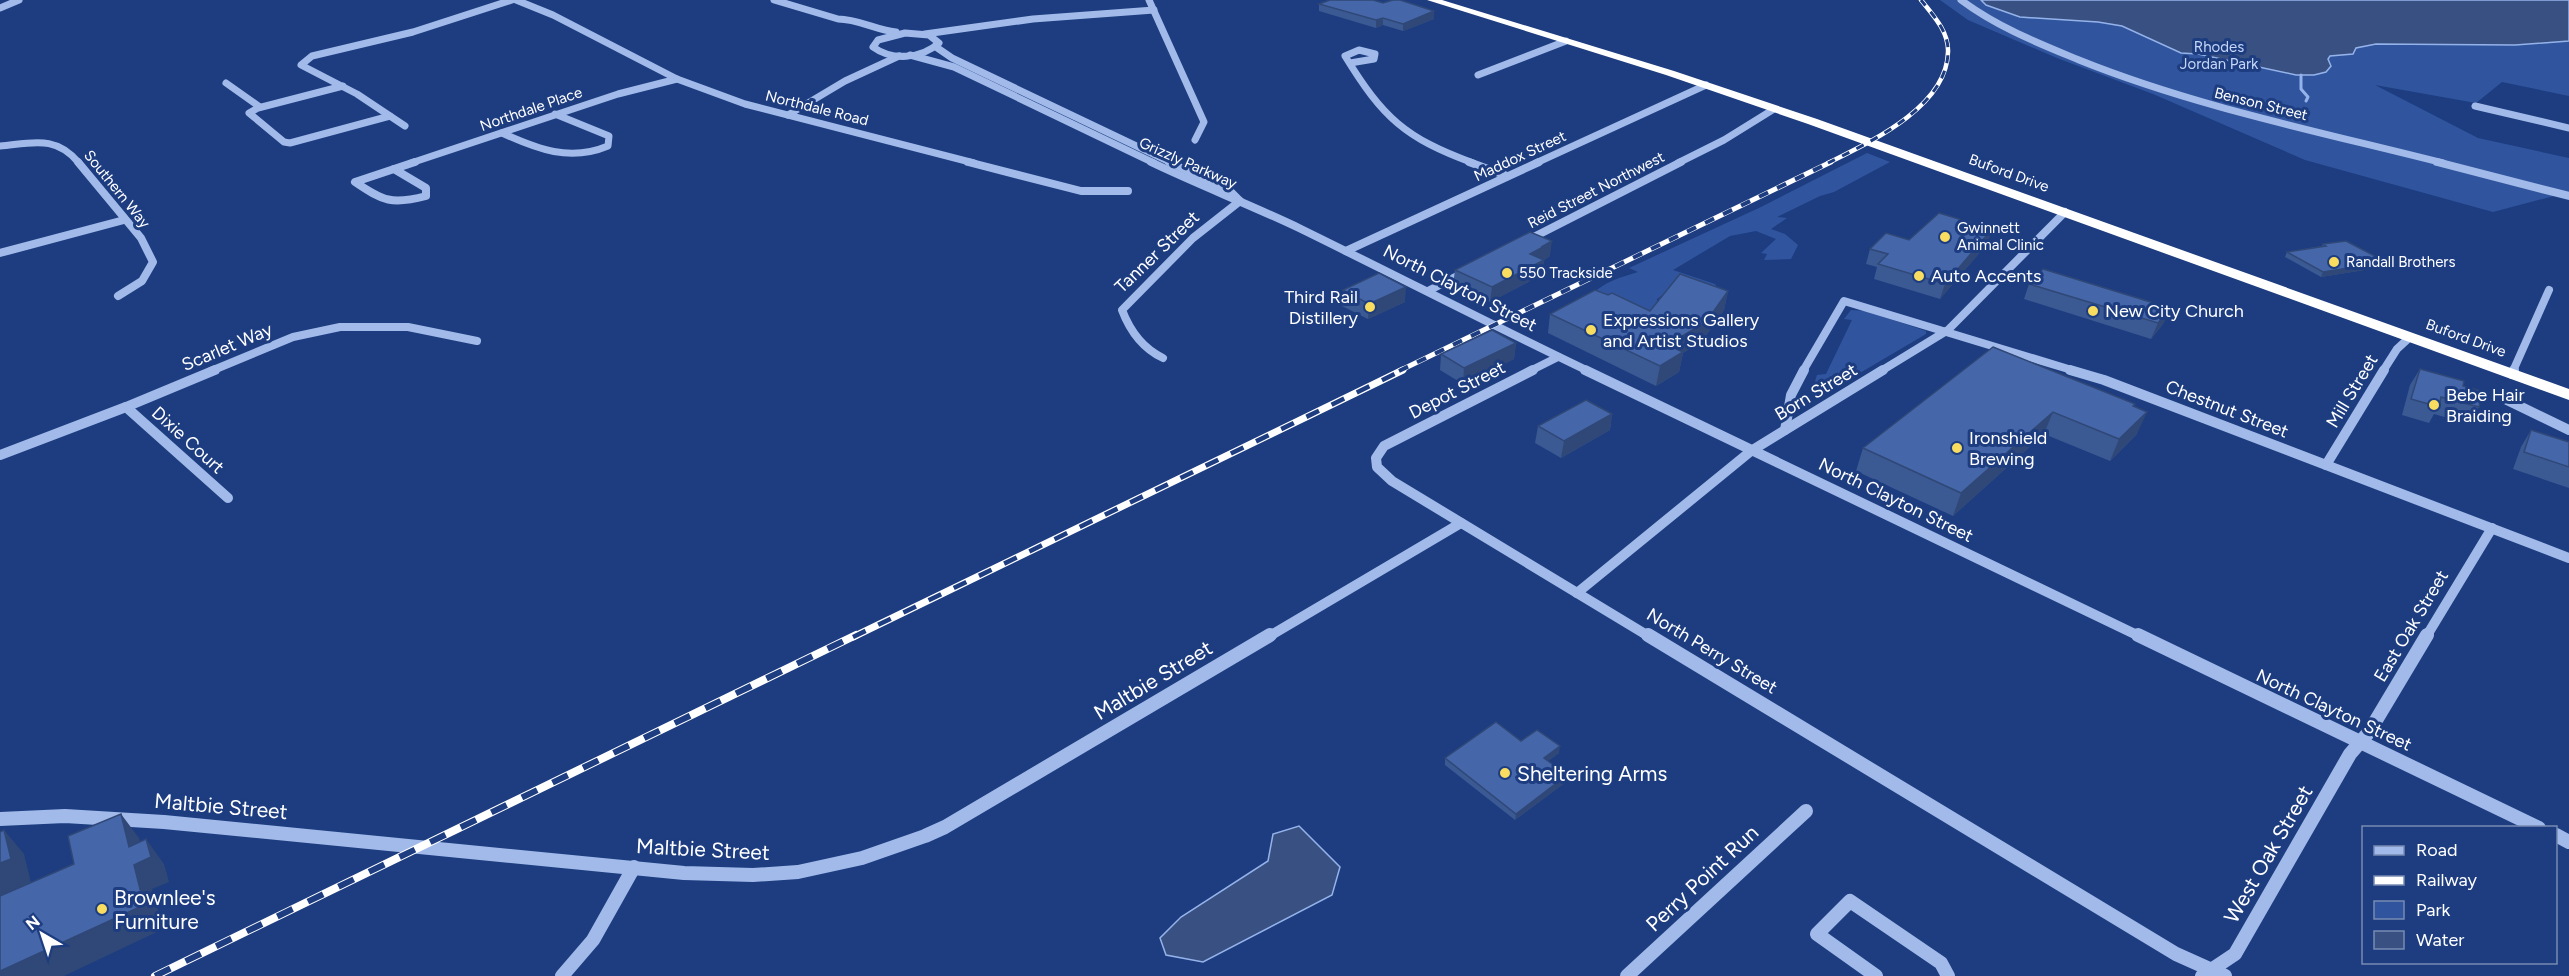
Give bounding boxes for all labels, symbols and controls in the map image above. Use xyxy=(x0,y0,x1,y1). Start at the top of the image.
park label: Rhodes Jordan Park xyxy=(2180,38,2259,73)
street label: Northdale Place xyxy=(477,83,585,135)
street label: Benson Street xyxy=(2212,84,2310,124)
street label: Northdale Road xyxy=(764,86,870,130)
street label: Maddox Street xyxy=(1471,127,1569,185)
street label: Grizzly Parkway xyxy=(1136,133,1240,193)
street label: Southern Way xyxy=(80,146,154,232)
street label: Reid Street Northwest xyxy=(1525,148,1668,232)
street label: Buford Drive xyxy=(1966,150,2052,196)
street label: Tanner Street xyxy=(1110,206,1204,298)
place label: Gwinnett Animal Clinic xyxy=(1957,219,2044,254)
marker: Gwinnett Animal Clinic xyxy=(1938,230,1952,244)
street label: North Clayton Street xyxy=(1380,240,1541,336)
place label: Randall Brothers xyxy=(2346,253,2455,271)
marker: Randall Brothers xyxy=(2327,255,2341,269)
place label: 550 Trackside xyxy=(1519,264,1613,282)
place label: Auto Accents xyxy=(1931,265,2041,287)
marker: 550 Trackside xyxy=(1500,266,1514,280)
marker: Auto Accents xyxy=(1912,269,1926,283)
place label: Third Rail Distillery xyxy=(1284,286,1359,329)
marker: Third Rail Distillery xyxy=(1363,300,1377,314)
place label: New City Church xyxy=(2105,300,2244,322)
marker: New City Church xyxy=(2086,304,2100,318)
place label: Expressions Gallery and Artist Studios xyxy=(1603,309,1760,352)
street label: Buford Drive xyxy=(2423,315,2509,361)
street label: Scarlet Way xyxy=(178,318,276,376)
marker: Expressions Gallery and Artist Studios xyxy=(1584,323,1598,337)
street label: Mill Street xyxy=(2321,350,2383,432)
street label: Depot Street xyxy=(1405,356,1509,424)
street label: Born Street xyxy=(1771,359,1861,425)
street label: Chestnut Street xyxy=(2162,375,2292,443)
place label: Bebe Hair Braiding xyxy=(2446,384,2525,427)
marker: Bebe Hair Braiding xyxy=(2427,398,2441,412)
street label: Dixie Court xyxy=(147,402,229,478)
place label: Ironshield Brewing xyxy=(1969,427,2047,470)
marker: Ironshield Brewing xyxy=(1950,441,1964,455)
street label: North Clayton Street xyxy=(1815,453,1977,547)
street label: East Oak Street xyxy=(2369,566,2453,686)
street label: North Perry Street xyxy=(1643,603,1781,699)
street label: Maltbie Street xyxy=(1089,635,1217,725)
street label: North Clayton Street xyxy=(2253,664,2416,756)
place label: Sheltering Arms xyxy=(1517,761,1667,786)
marker: Sheltering Arms xyxy=(1498,766,1512,780)
street label: West Oak Street xyxy=(2218,781,2318,927)
street label: Maltbie Street xyxy=(153,788,289,824)
street label: Perry Point Run xyxy=(1641,820,1763,936)
legend xyxy=(2362,826,2557,964)
street label: Maltbie Street xyxy=(636,833,770,865)
text: Road xyxy=(2416,839,2457,861)
text: Railway xyxy=(2416,869,2478,891)
place label: Brownlee's Furniture xyxy=(114,885,216,934)
text: Park xyxy=(2416,899,2451,921)
marker: Brownlee's Furniture xyxy=(95,902,109,916)
north arrow xyxy=(12,904,72,964)
text: N xyxy=(22,911,44,934)
text: Water xyxy=(2416,929,2464,951)

